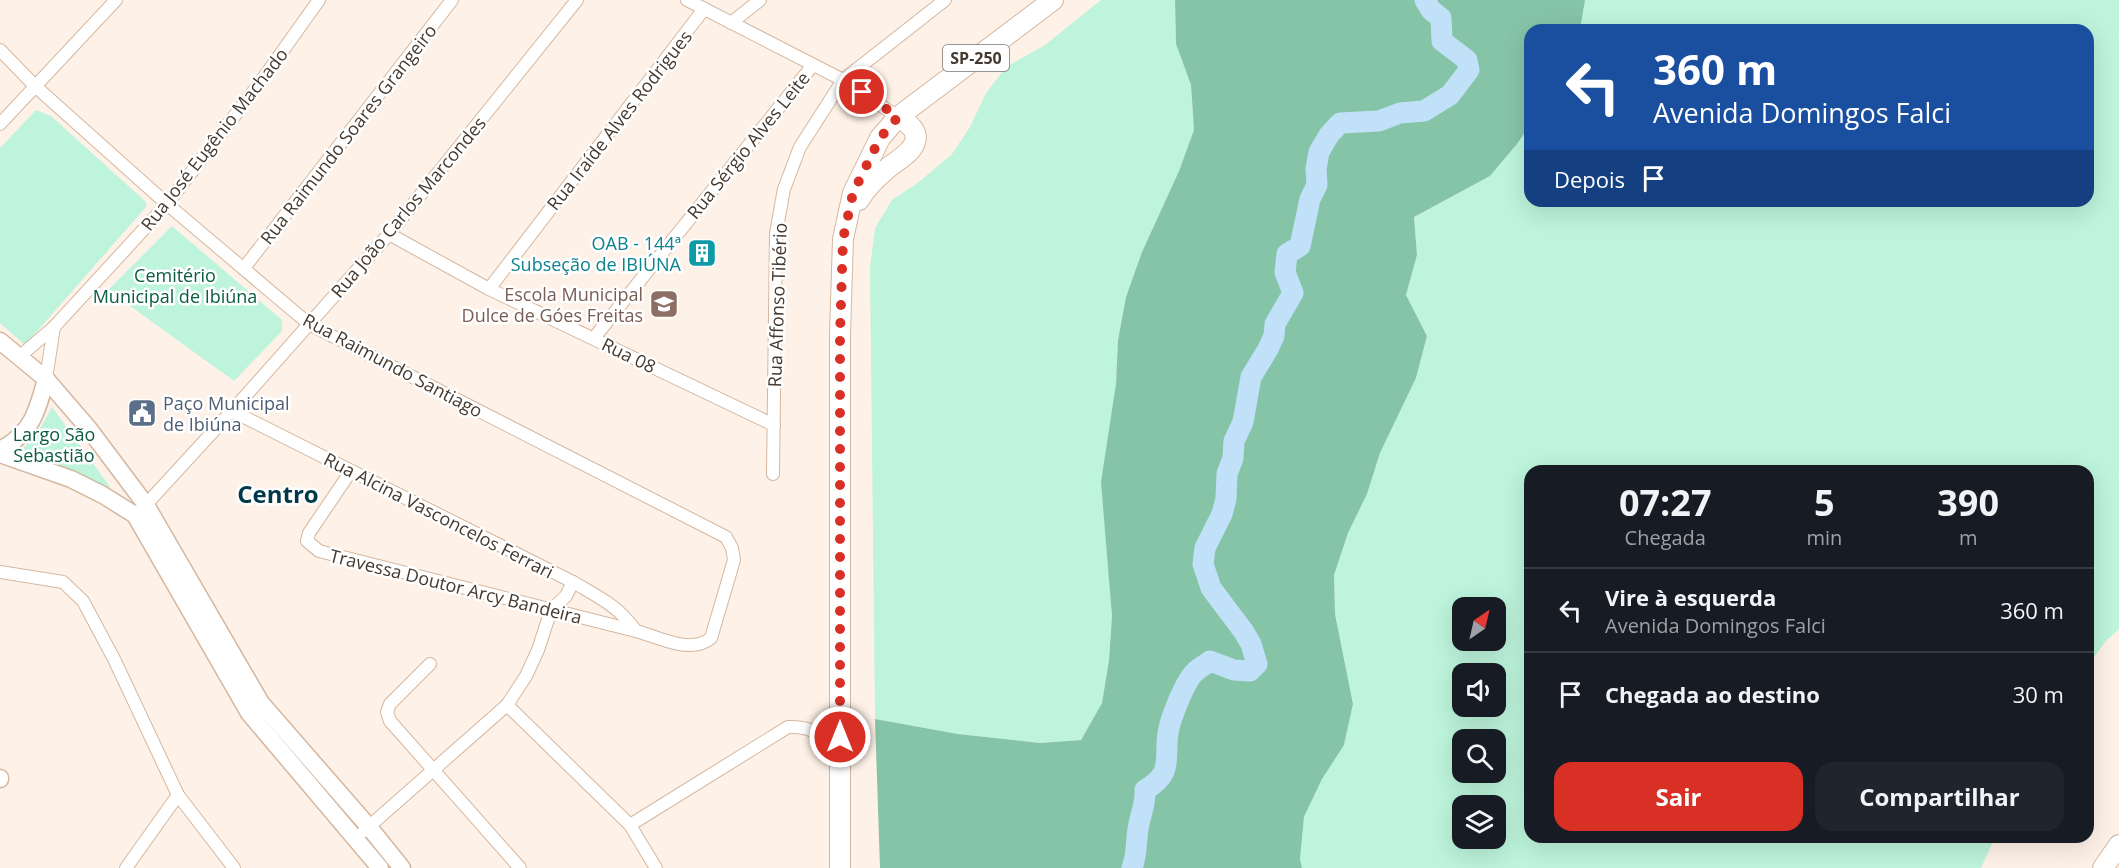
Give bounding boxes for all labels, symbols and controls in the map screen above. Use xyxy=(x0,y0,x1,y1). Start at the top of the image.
street label: Rua Raimundo Soares Grangeiro xyxy=(254,19,442,249)
street label: Rua Iraíde Alves Rodrigues xyxy=(541,25,697,215)
text: 360 m xyxy=(1653,40,1777,97)
street label: Rua José Eugênio Machado xyxy=(135,43,293,235)
road number: SP-250 xyxy=(943,45,1009,71)
icon: left xyxy=(1554,48,1632,126)
street label: Rua Sérgio Alves Leite xyxy=(681,66,815,224)
pin xyxy=(836,66,887,117)
icon: arrive xyxy=(845,75,878,108)
text: Avenida Domingos Falci xyxy=(1653,94,1951,131)
street label: Rua João Carlos Marcondes xyxy=(325,112,491,302)
icon: arrive xyxy=(1637,162,1670,195)
text: Depois xyxy=(1554,164,1625,194)
street label: Rua Affonso Tibério xyxy=(762,222,792,388)
place label: OAB - 144ª Subseção de IBIÚNA xyxy=(511,231,682,276)
building icon: OAB - 144ª Subseção de IBIÚNA xyxy=(686,237,718,269)
park label: Cemitério Municipal de Ibiúna xyxy=(93,263,257,308)
place label: Escola Municipal Dulce de Góes Freitas xyxy=(462,282,643,327)
school or university icon: Escola Municipal Dulce de Góes Freitas xyxy=(648,288,680,320)
street label: Rua Raimundo Santiago xyxy=(299,307,487,423)
street label: Rua 08 xyxy=(598,332,660,378)
place label: Paço Municipal de Ibiúna xyxy=(163,391,290,436)
public building icon: Paço Municipal de Ibiúna xyxy=(126,397,158,429)
park label: Largo São Sebastião xyxy=(13,422,95,467)
street label: Rua Alcina Vasconcelos Ferrari xyxy=(320,446,558,584)
district label: Centro xyxy=(237,477,319,510)
text: 07:27 xyxy=(1619,478,1712,527)
text: 5 xyxy=(1814,478,1835,527)
text: 390 xyxy=(1937,478,1999,527)
text: Chegada xyxy=(1625,524,1706,551)
text: min xyxy=(1806,524,1842,551)
text: m xyxy=(1959,524,1977,551)
street label: Travessa Doutor Arcy Bandeira xyxy=(327,543,585,629)
text: Vire à esquerda xyxy=(1605,582,1776,612)
icon: left xyxy=(1554,594,1587,627)
text: 360 m xyxy=(2000,595,2064,625)
north arrow xyxy=(1452,597,1506,651)
map controls xyxy=(1452,597,1506,849)
text: Avenida Domingos Falci xyxy=(1605,612,1826,639)
button: sound xyxy=(1452,663,1506,717)
icon: arrive xyxy=(1554,678,1587,711)
text: Chegada ao destino xyxy=(1605,679,1820,709)
text: 30 m xyxy=(2013,679,2064,709)
position arrow xyxy=(808,705,872,769)
button: search xyxy=(1452,729,1506,783)
button: Sair xyxy=(1554,762,1803,831)
button: Compartilhar xyxy=(1815,762,2064,831)
button: layers xyxy=(1452,795,1506,849)

